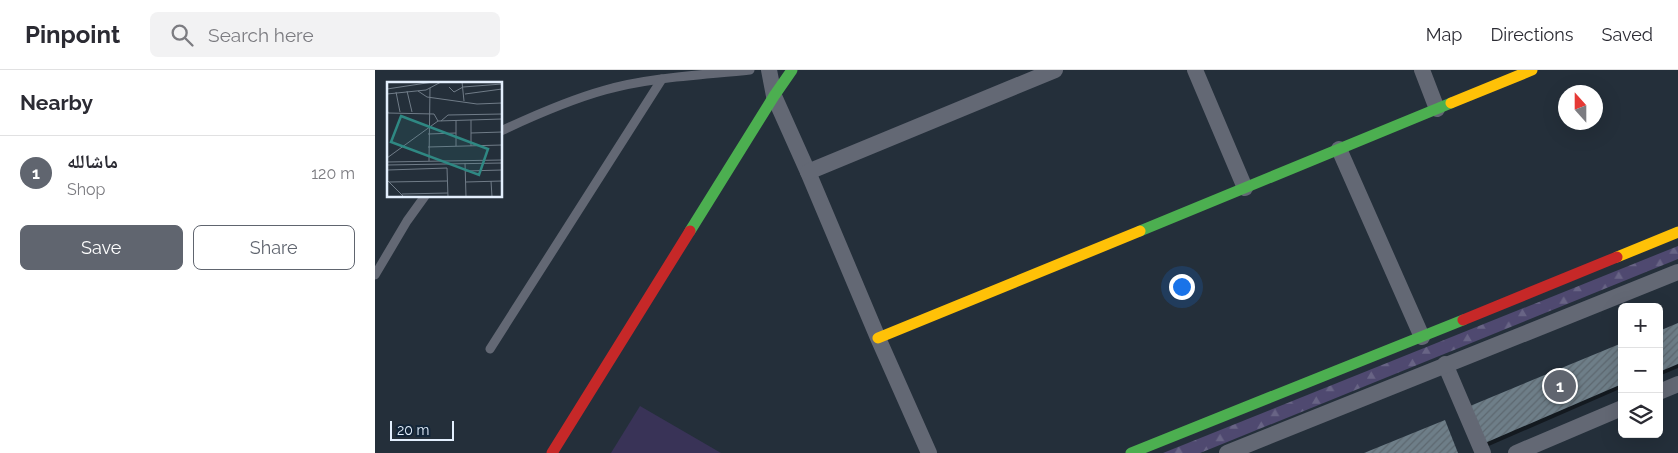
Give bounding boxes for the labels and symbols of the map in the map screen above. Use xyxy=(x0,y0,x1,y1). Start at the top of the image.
inset map xyxy=(387,82,503,198)
north arrow xyxy=(1558,85,1603,130)
your location xyxy=(1169,274,1195,300)
pin: 1 xyxy=(1544,367,1576,405)
scale bar xyxy=(390,418,454,441)

